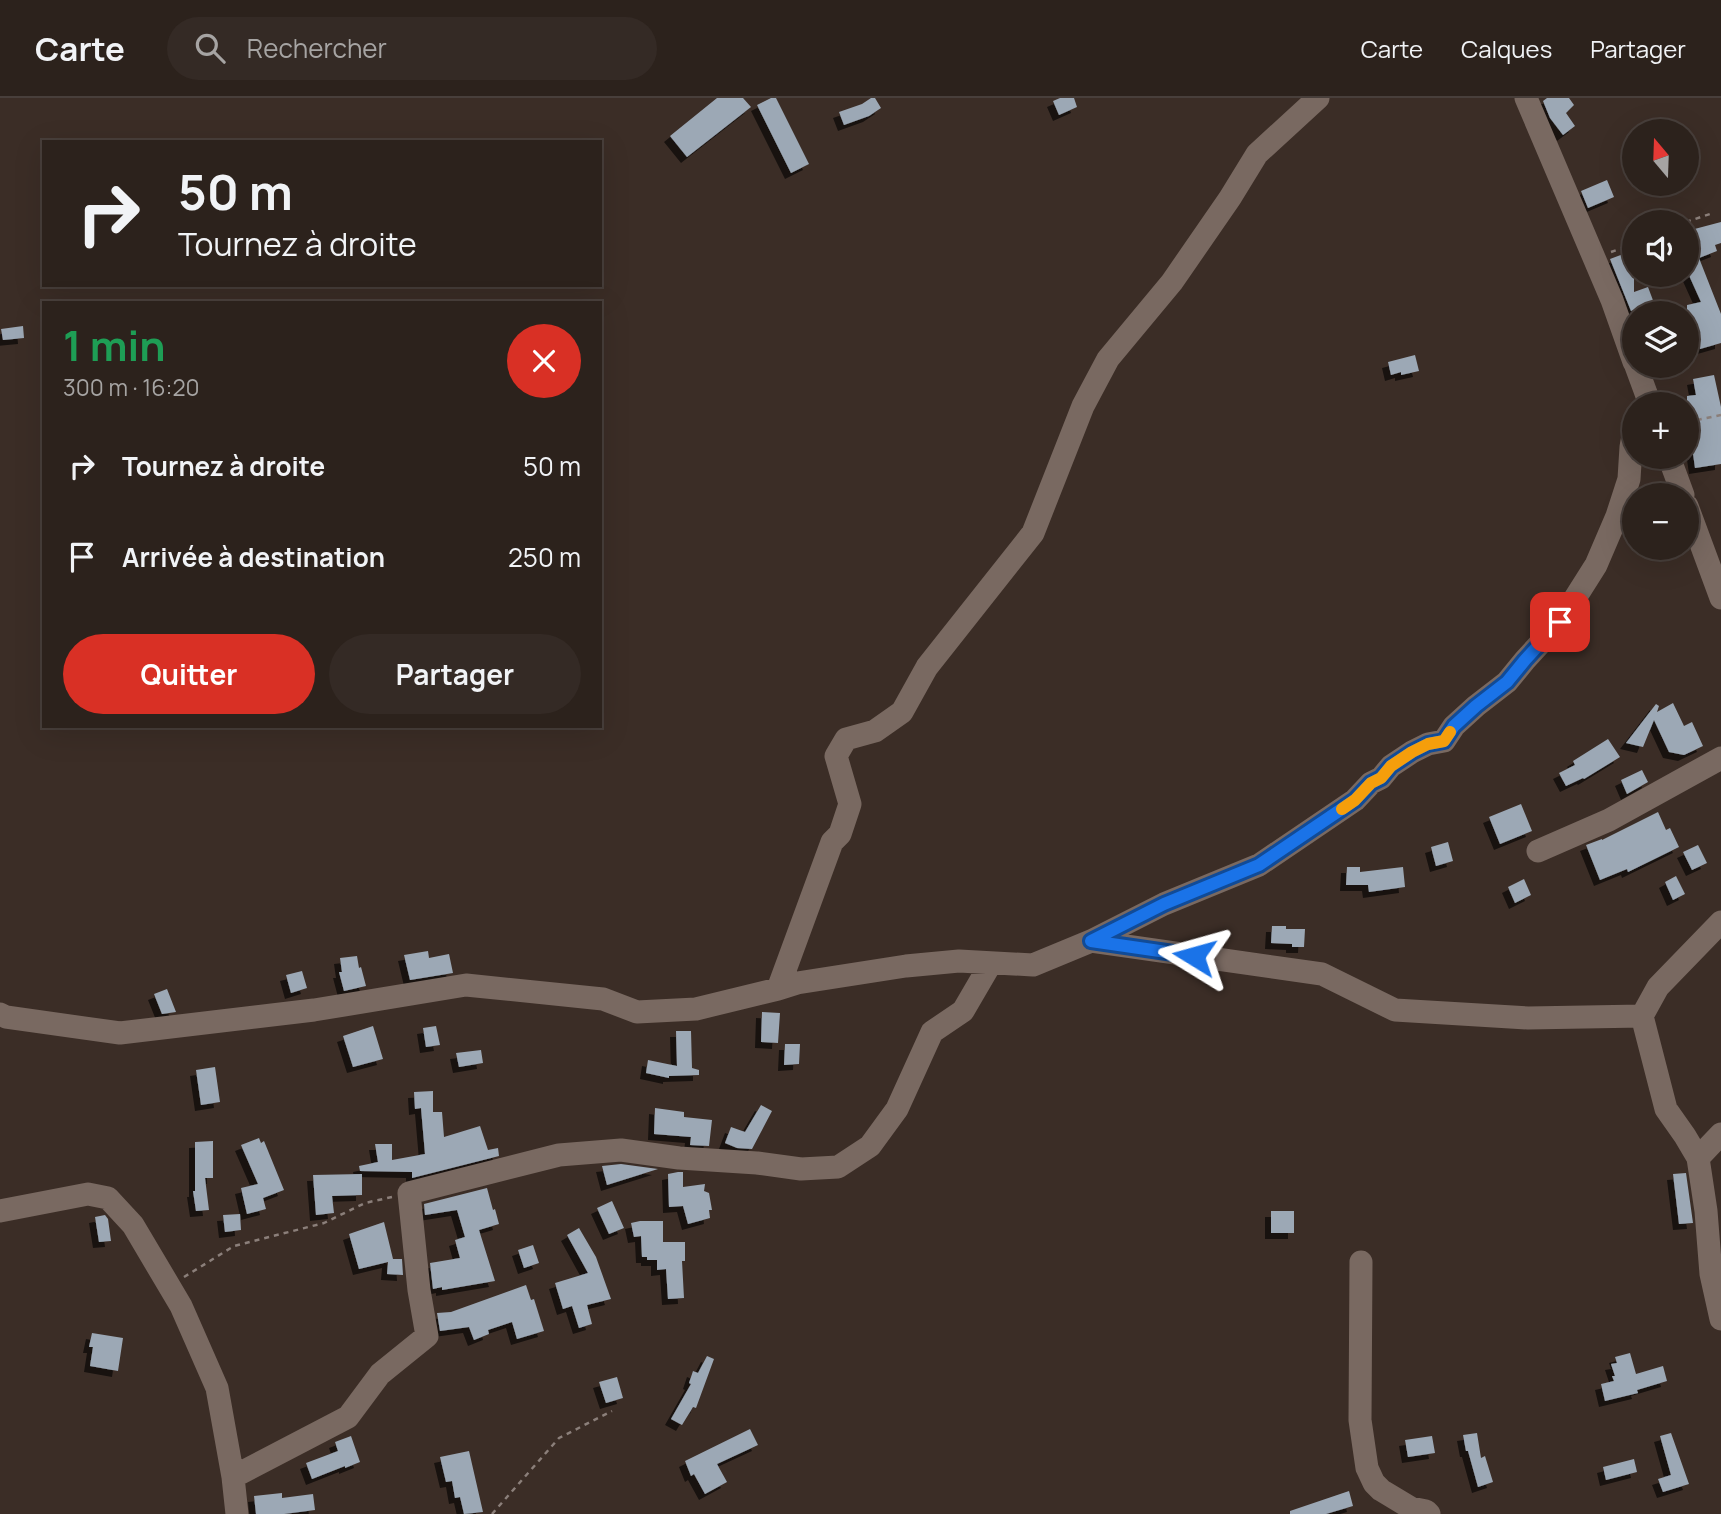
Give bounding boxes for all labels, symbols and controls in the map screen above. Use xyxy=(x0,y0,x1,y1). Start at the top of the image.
search box xyxy=(167,17,657,80)
text: Carte xyxy=(35,26,125,71)
icon: search xyxy=(191,29,229,67)
text: Rechercher xyxy=(247,30,387,66)
text: Carte xyxy=(1361,32,1423,65)
text: Calques xyxy=(1461,32,1552,65)
text: Partager xyxy=(1590,32,1686,65)
north arrow xyxy=(1622,119,1699,196)
map controls xyxy=(1622,119,1699,560)
text: 50 m xyxy=(178,158,293,225)
icon: right xyxy=(63,168,154,259)
button: sound xyxy=(1622,210,1699,287)
text: Tournez à droite xyxy=(178,222,417,266)
button: layers xyxy=(1622,301,1699,378)
text: 1 min xyxy=(63,316,166,374)
button: close xyxy=(507,324,581,398)
text: 300 m · 16:20 xyxy=(63,371,200,403)
button: + xyxy=(1622,392,1699,469)
icon: right xyxy=(63,447,101,485)
text: Tournez à droite xyxy=(122,448,325,484)
text: 50 m xyxy=(523,448,581,484)
button: − xyxy=(1622,483,1699,560)
icon: arrive xyxy=(63,538,101,576)
text: Arrivée à destination xyxy=(122,539,385,575)
text: 250 m xyxy=(508,539,581,575)
pin xyxy=(1530,592,1590,652)
icon: arrive xyxy=(1541,603,1579,641)
button: Quitter xyxy=(63,634,315,714)
button: Partager xyxy=(329,634,581,714)
position arrow xyxy=(1157,919,1231,993)

